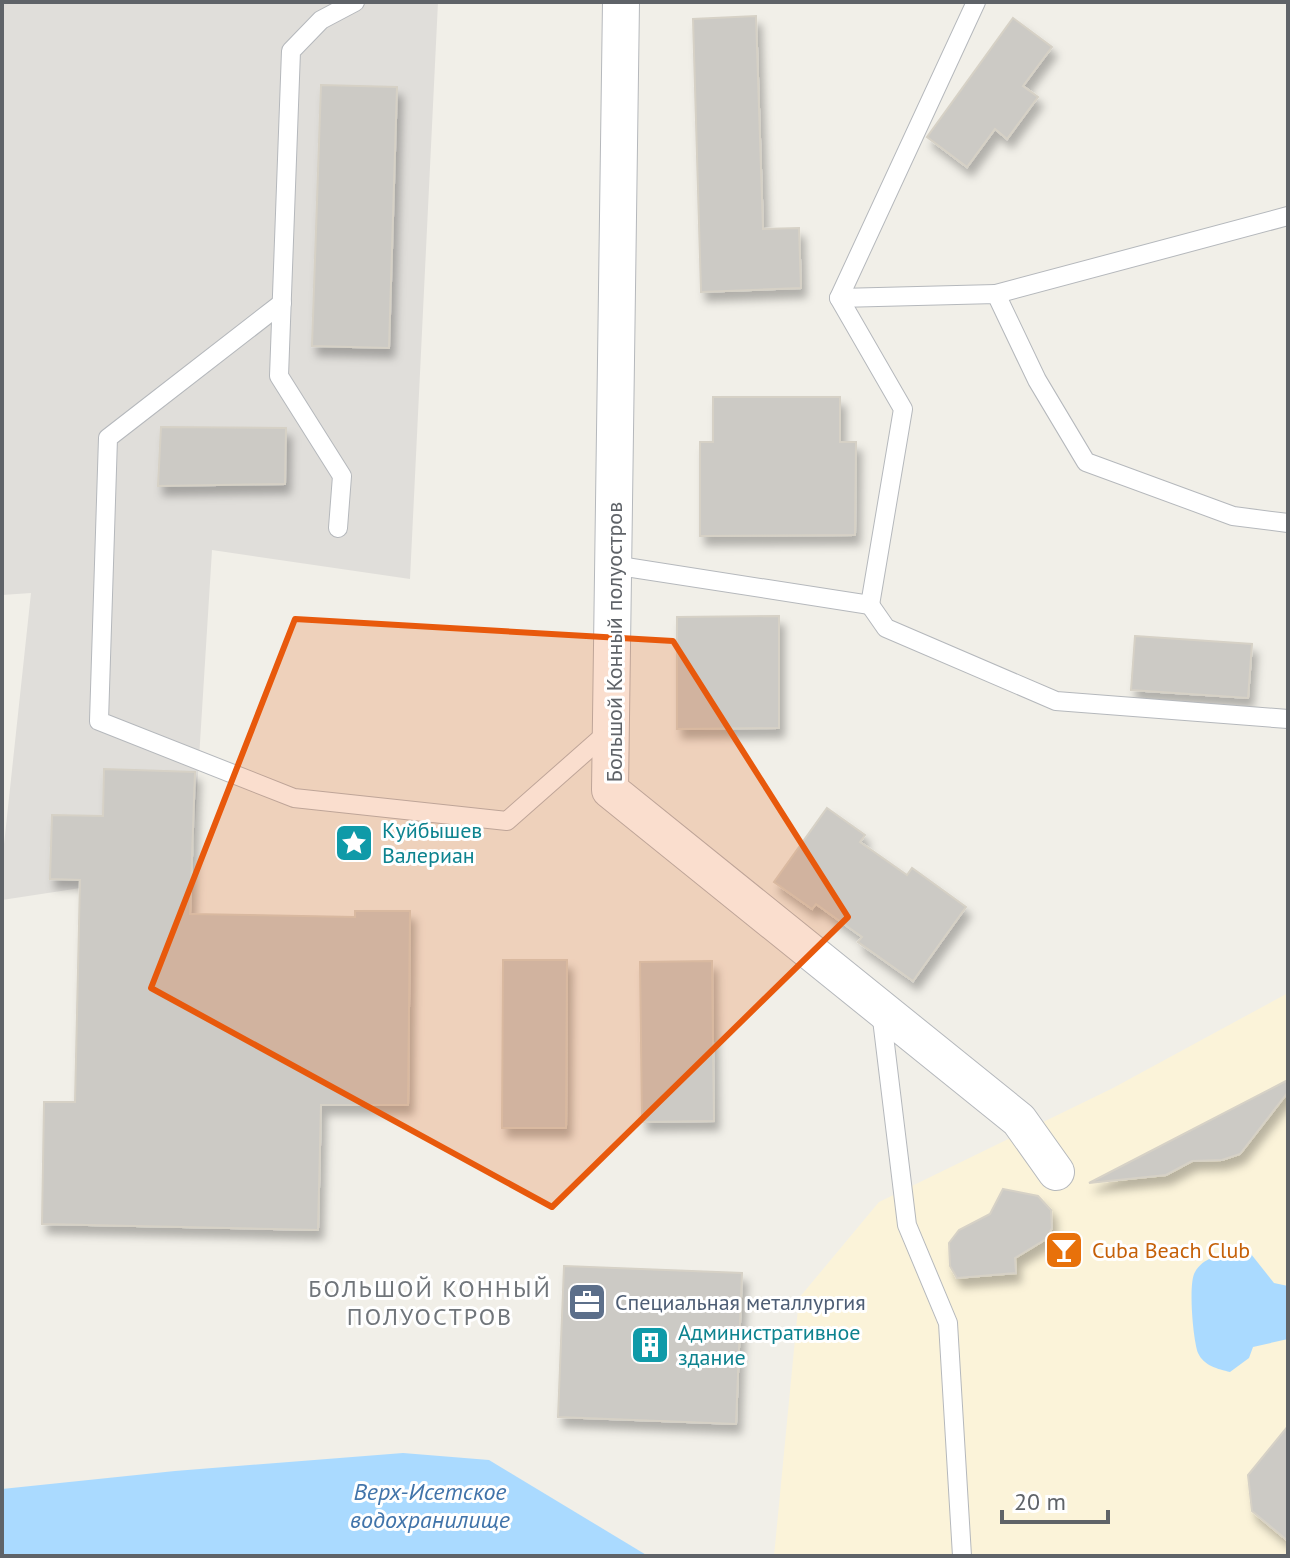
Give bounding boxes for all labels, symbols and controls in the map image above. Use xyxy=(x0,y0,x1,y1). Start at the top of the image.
street label: Большой Конный полуостров xyxy=(600,502,628,782)
place label: Куйбышев Валериан xyxy=(382,816,482,869)
place icon: Куйбышев Валериан xyxy=(333,822,375,864)
bar icon: Cuba Beach Club xyxy=(1043,1229,1085,1271)
place label: Cuba Beach Club xyxy=(1092,1236,1250,1264)
district label: БОЛЬШОЙ КОННЫЙ ПОЛУОСТРОВ xyxy=(308,1273,552,1332)
office icon: Специальная металлургия xyxy=(566,1281,608,1323)
place label: Специальная металлургия xyxy=(615,1288,866,1316)
place label: Административное здание xyxy=(678,1318,860,1371)
building icon: Административное здание xyxy=(629,1324,671,1366)
scale bar xyxy=(1002,1474,1108,1524)
water label: Верх-Исетское водохранилище xyxy=(350,1476,510,1535)
text: 20 m xyxy=(1014,1486,1066,1517)

